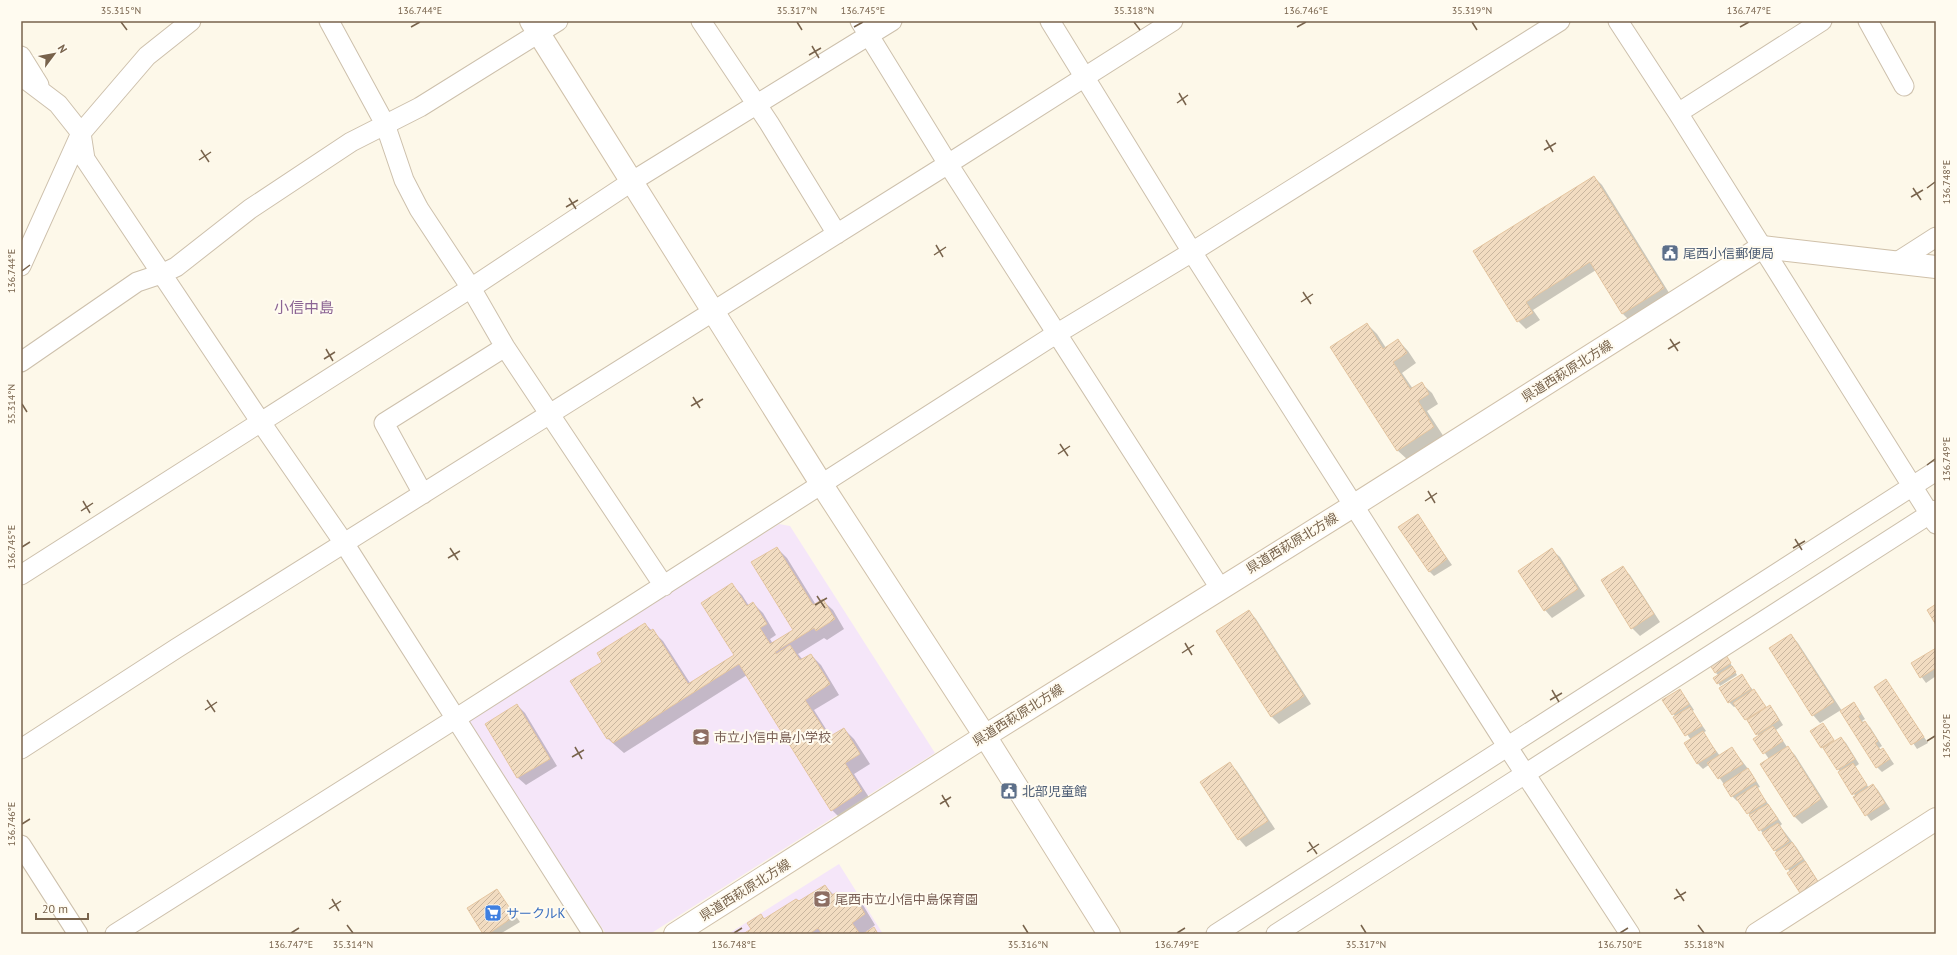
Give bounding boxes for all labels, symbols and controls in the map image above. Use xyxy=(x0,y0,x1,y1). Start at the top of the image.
text: 35.315°N xyxy=(101,4,141,17)
text: 136.744°E xyxy=(398,4,442,17)
text: 35.317°N xyxy=(777,4,817,17)
text: 136.745°E xyxy=(841,4,885,17)
text: 35.318°N xyxy=(1114,4,1154,17)
text: 136.746°E xyxy=(1284,4,1328,17)
text: 35.319°N xyxy=(1452,4,1492,17)
text: 136.747°E xyxy=(1727,4,1771,17)
north arrow xyxy=(34,34,74,74)
text: N xyxy=(55,42,70,55)
text: 136.748°E xyxy=(1940,160,1953,204)
public building icon: 尾西小信郵便局 xyxy=(1660,243,1680,263)
place label: 尾西小信郵便局 xyxy=(1683,245,1774,262)
text: 136.744°E xyxy=(5,249,18,293)
district label: 小信中島 xyxy=(274,298,334,317)
street label: 県道西萩原北方線 xyxy=(1518,336,1616,406)
text: 35.314°N xyxy=(5,384,18,424)
text: 136.749°E xyxy=(1940,437,1953,481)
street label: 県道西萩原北方線 xyxy=(1243,509,1341,577)
text: 136.745°E xyxy=(5,525,18,569)
street label: 県道西萩原北方線 xyxy=(969,680,1067,750)
text: 136.750°E xyxy=(1940,714,1953,758)
school or university icon: 市立小信中島小学校 xyxy=(691,727,711,747)
place label: 市立小信中島小学校 xyxy=(714,729,831,746)
public building icon: 北部児童館 xyxy=(999,781,1019,801)
place label: 北部児童館 xyxy=(1022,783,1087,800)
text: 136.746°E xyxy=(5,802,18,846)
street label: 県道西萩原北方線 xyxy=(696,855,794,925)
school or university icon: 尾西市立小信中島保育園 xyxy=(812,889,832,909)
place label: 尾西市立小信中島保育園 xyxy=(835,891,978,908)
scale bar xyxy=(36,895,88,921)
text: 20 m xyxy=(42,901,68,916)
supermarket icon: サークルK xyxy=(483,903,503,923)
place label: サークルK xyxy=(506,905,566,922)
text: 136.747°E xyxy=(269,938,313,951)
text: 35.314°N xyxy=(333,938,373,951)
text: 136.748°E xyxy=(712,938,756,951)
text: 35.316°N xyxy=(1008,938,1048,951)
text: 136.749°E xyxy=(1155,938,1199,951)
text: 35.317°N xyxy=(1346,938,1386,951)
text: 136.750°E xyxy=(1598,938,1642,951)
text: 35.318°N xyxy=(1684,938,1724,951)

